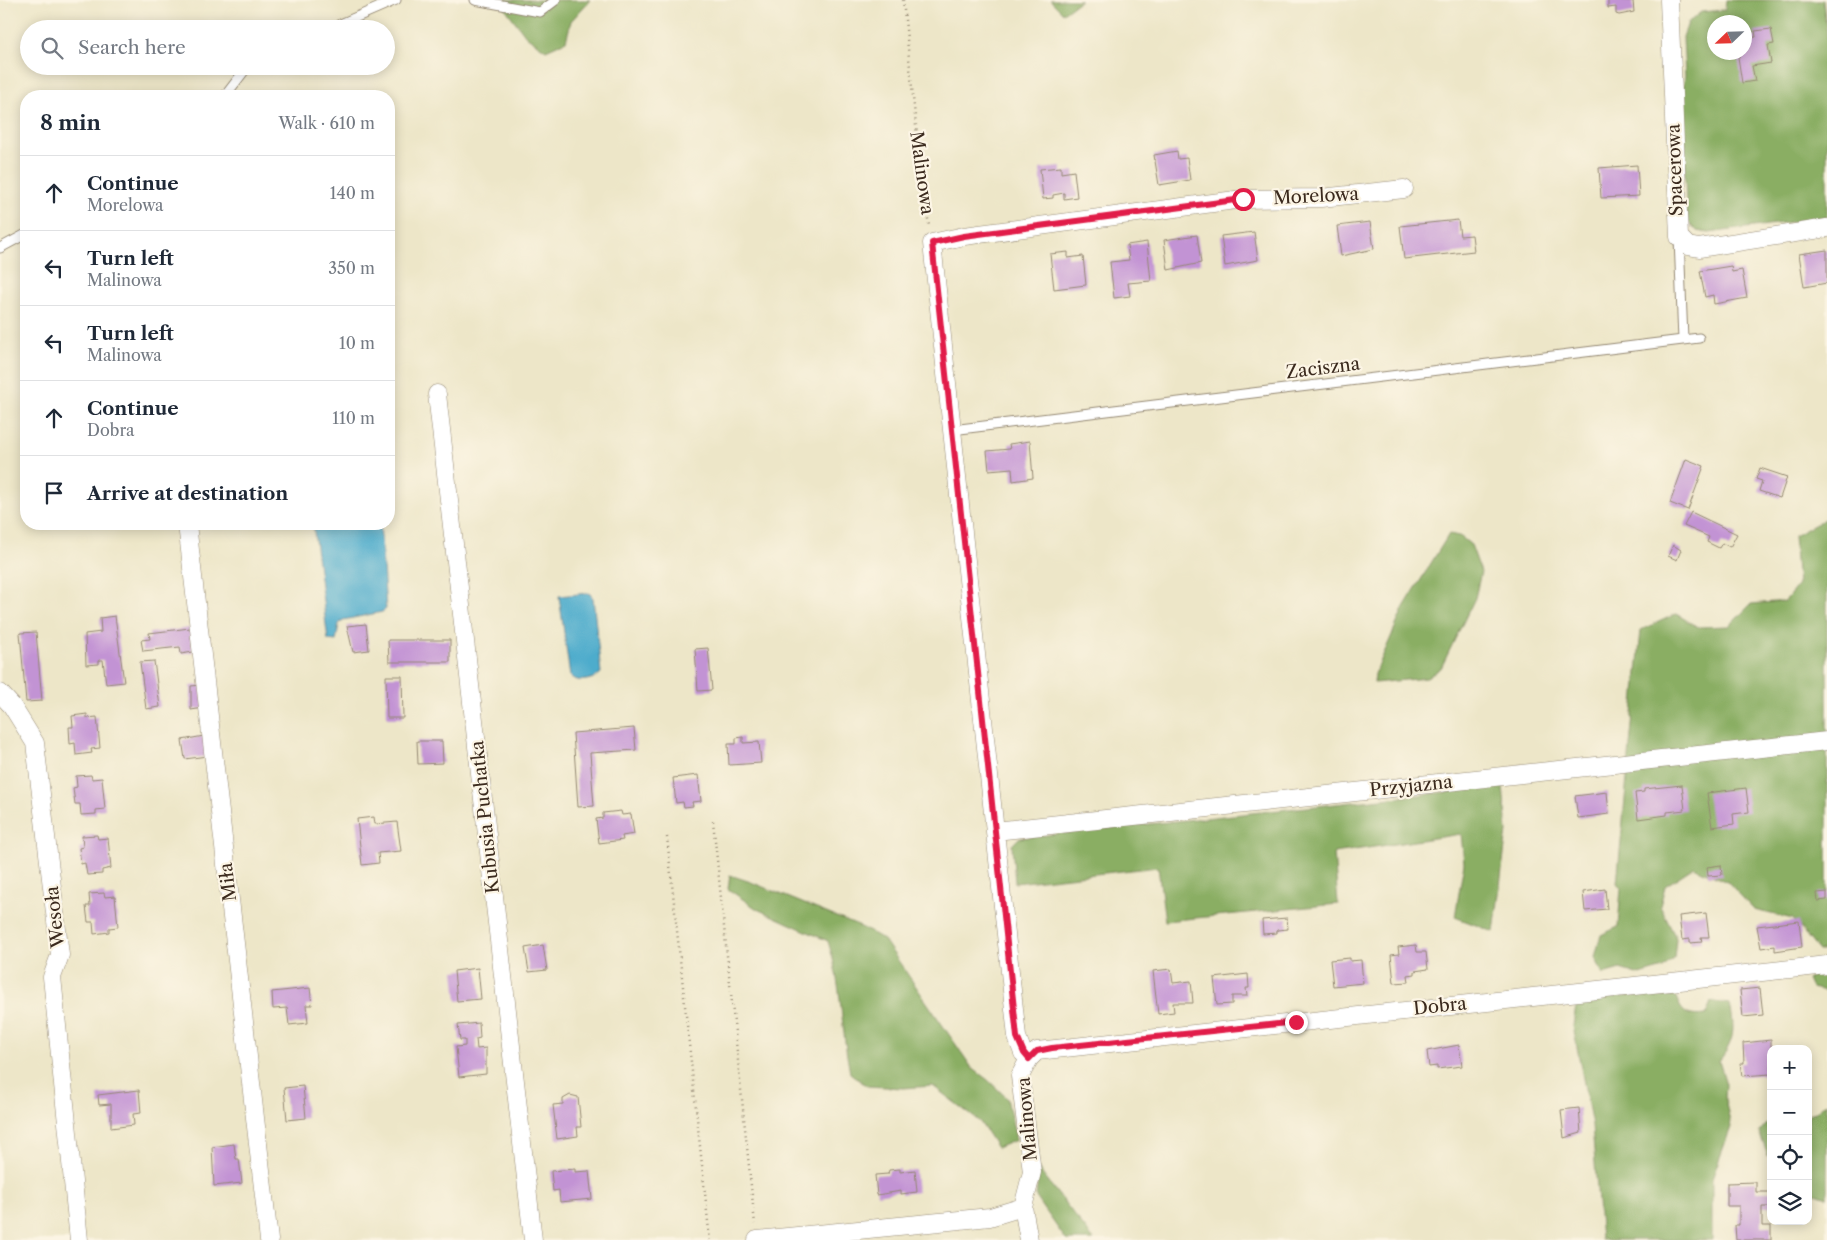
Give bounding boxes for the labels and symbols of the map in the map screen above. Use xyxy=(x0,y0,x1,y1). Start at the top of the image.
north arrow xyxy=(1707,15,1752,60)
street label: Spacerowa xyxy=(1662,123,1688,217)
street label: Malinowa xyxy=(905,130,939,217)
street label: Morelowa xyxy=(1272,183,1360,209)
route start xyxy=(1232,188,1255,211)
street label: Zaciszna xyxy=(1285,352,1362,383)
street label: Kubusia Puchatka xyxy=(466,739,504,894)
street label: Przyjazna xyxy=(1368,771,1454,801)
street label: Miła xyxy=(215,861,241,903)
street label: Wesoła xyxy=(41,884,69,950)
street label: Dobra xyxy=(1412,992,1468,1020)
route end xyxy=(1285,1011,1308,1034)
street label: Malinowa xyxy=(1012,1076,1042,1162)

